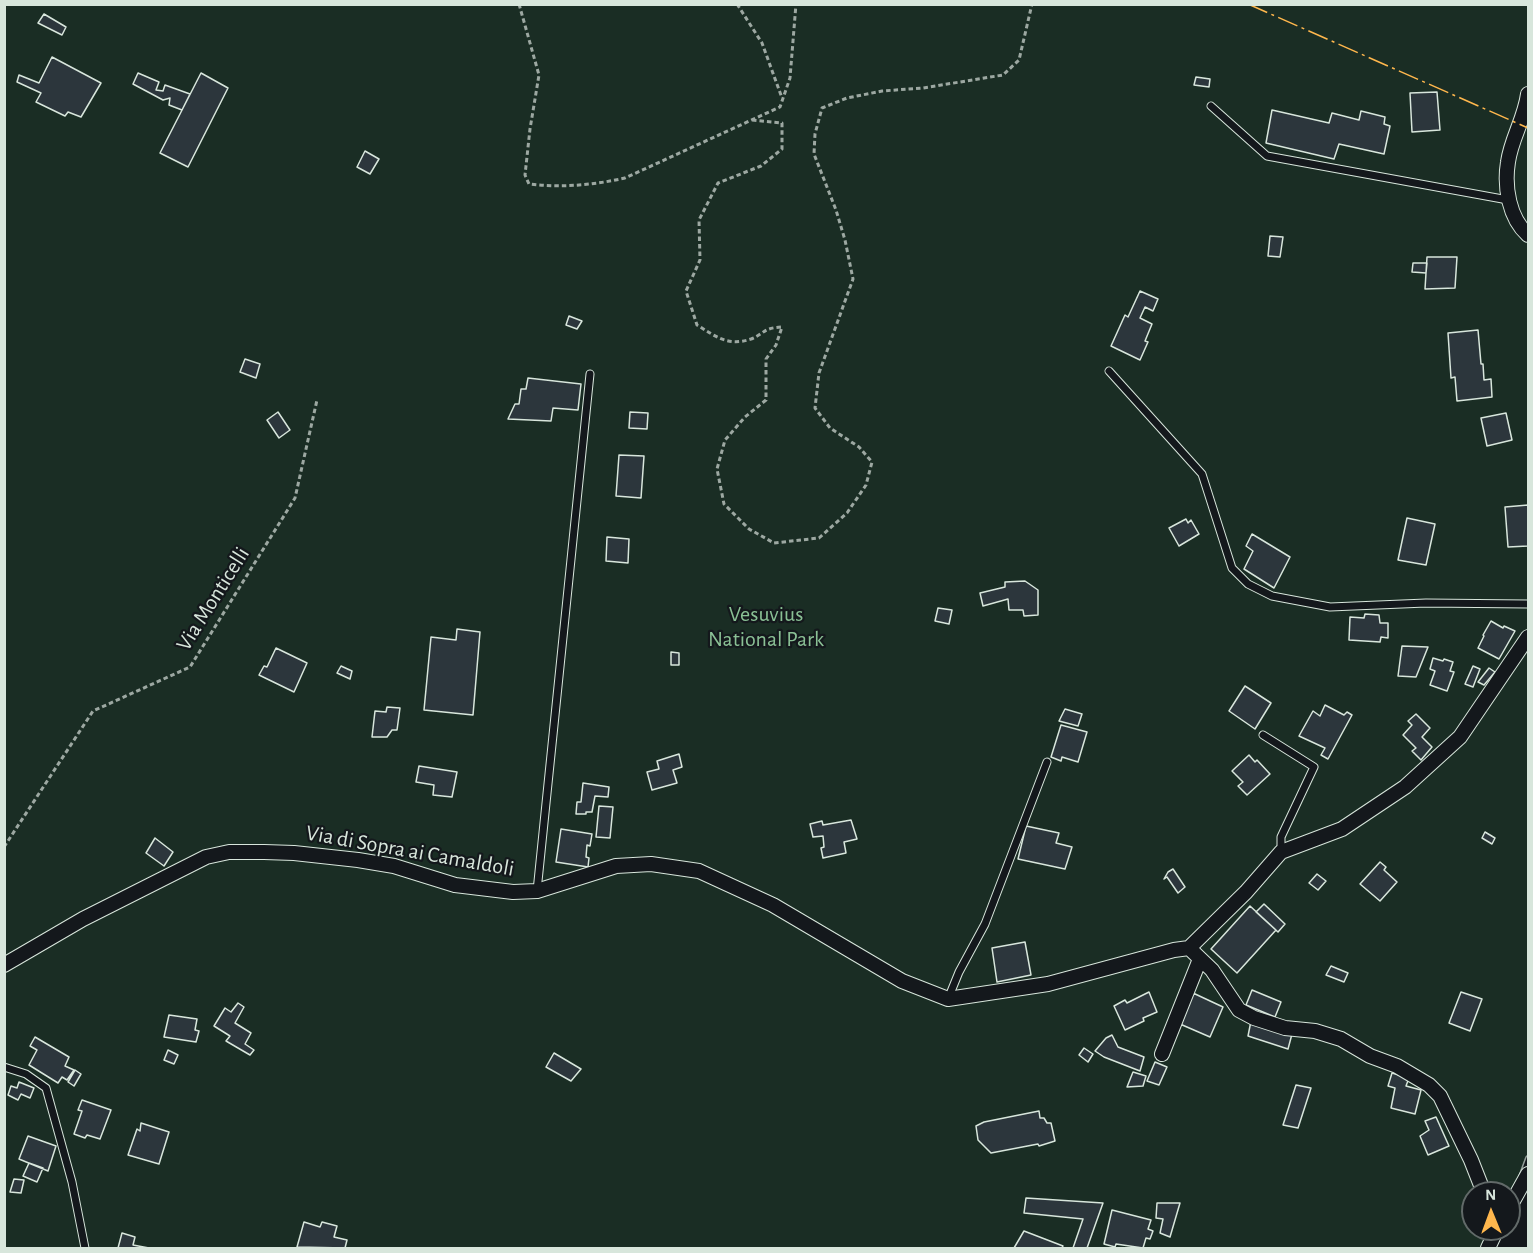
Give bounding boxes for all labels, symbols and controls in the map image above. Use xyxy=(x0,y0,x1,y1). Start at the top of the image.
street label: Via Monticelli xyxy=(171,542,255,656)
park label: Vesuvius National Park xyxy=(708,601,824,652)
street label: Via di Sopra ai Camaldoli xyxy=(304,820,516,882)
north arrow xyxy=(1461,1181,1521,1241)
text: N xyxy=(1485,1187,1496,1203)

